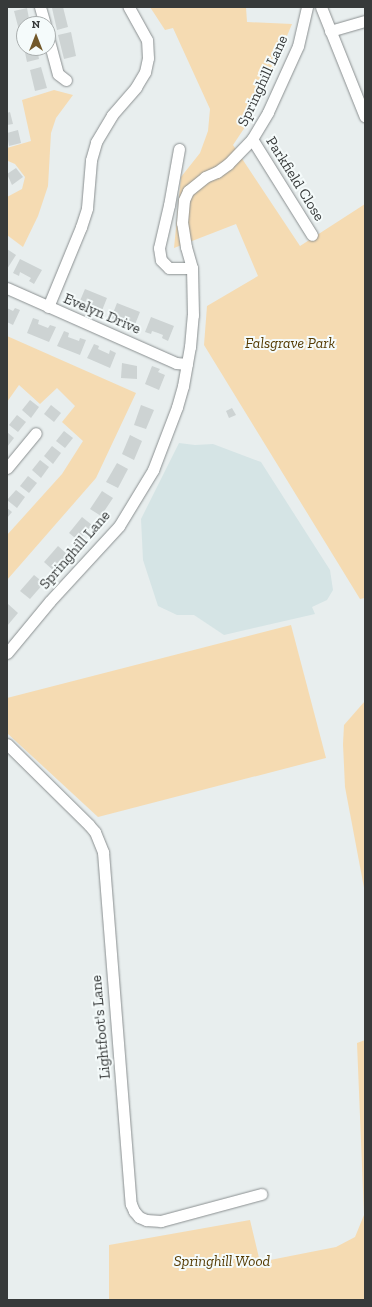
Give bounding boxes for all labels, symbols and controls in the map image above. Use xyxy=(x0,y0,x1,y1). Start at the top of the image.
north arrow xyxy=(16,16,56,56)
text: N xyxy=(32,18,40,31)
street label: Springhill Lane xyxy=(234,33,292,129)
street label: Parkfield Close xyxy=(262,134,328,224)
street label: Evelyn Drive xyxy=(61,290,143,338)
park label: Falsgrave Park xyxy=(245,335,335,353)
street label: Springhill Lane xyxy=(36,507,114,593)
street label: Lightfoot's Lane xyxy=(87,974,115,1080)
park label: Springhill Wood xyxy=(173,1253,271,1271)

